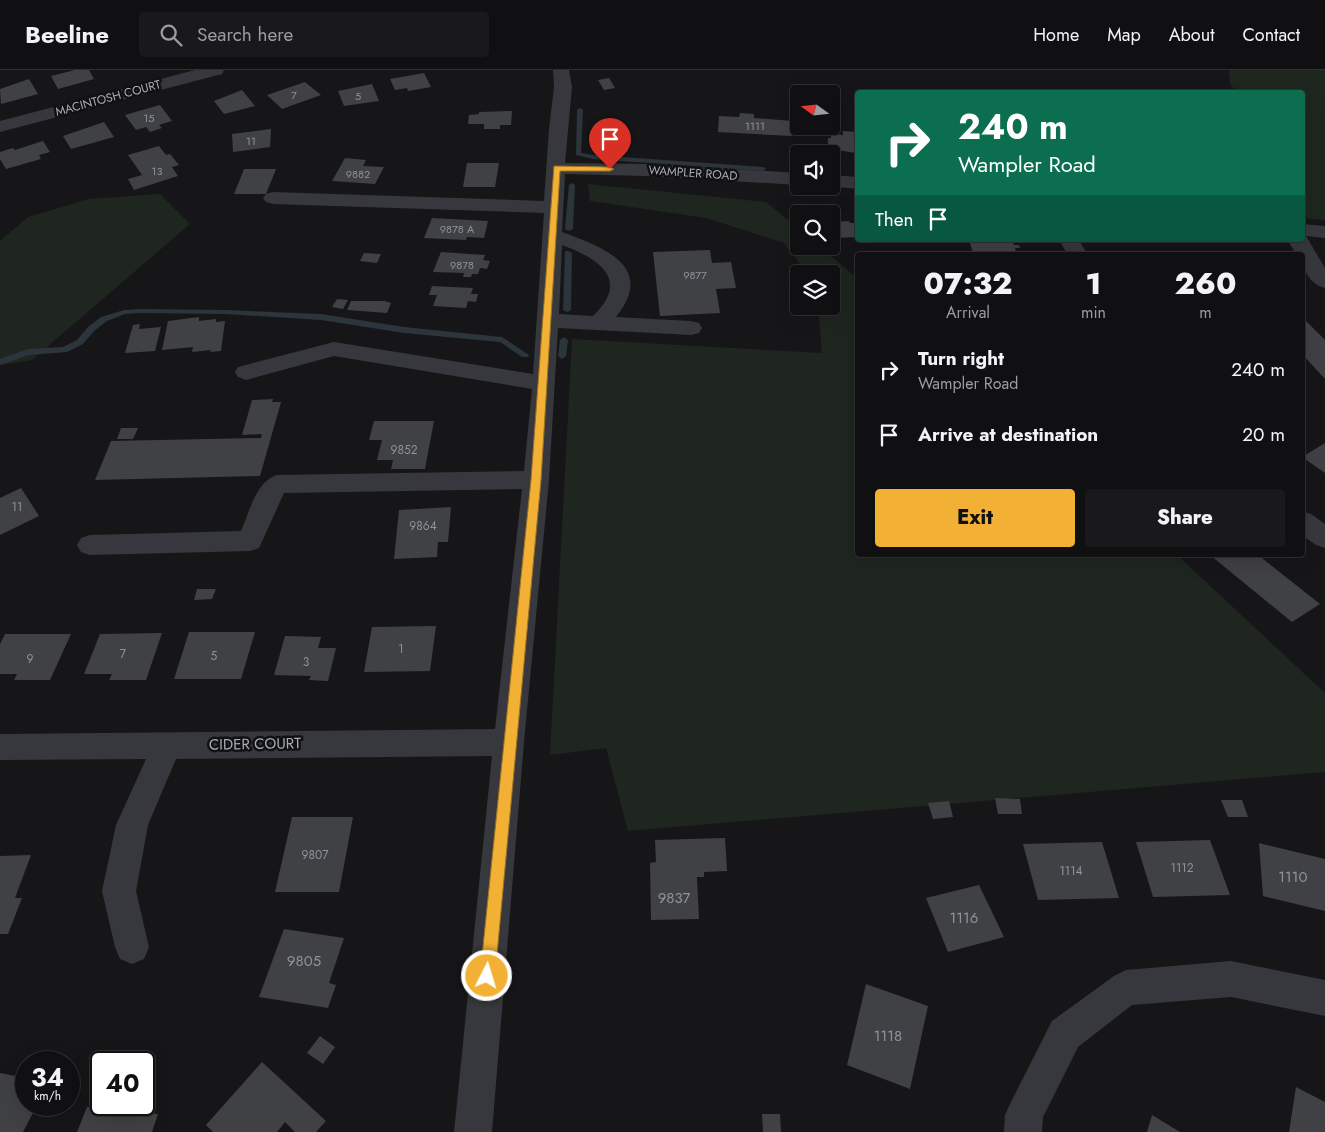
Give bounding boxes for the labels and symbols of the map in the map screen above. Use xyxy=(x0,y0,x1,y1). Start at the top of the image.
street label: MACINTOSH COURT xyxy=(53,75,163,121)
north arrow xyxy=(790,85,840,135)
house number: 7 xyxy=(291,87,297,103)
house number: 5 xyxy=(355,88,361,104)
house number: 15 xyxy=(143,110,155,126)
pin xyxy=(589,118,631,169)
house number: 1111 xyxy=(745,118,765,134)
house number: 11 xyxy=(246,133,256,149)
street label: WAMPLER ROAD xyxy=(648,161,738,185)
house number: 13 xyxy=(152,163,162,179)
house number: 9882 xyxy=(346,166,370,182)
house number: 9878 A xyxy=(440,221,475,237)
house number: 9878 xyxy=(450,257,474,273)
house number: 9877 xyxy=(683,267,707,283)
house number: 9852 xyxy=(390,441,418,459)
house number: 11 xyxy=(12,498,22,516)
house number: 9864 xyxy=(409,517,437,535)
house number: 1 xyxy=(398,640,404,658)
house number: 7 xyxy=(120,645,127,663)
house number: 5 xyxy=(211,647,218,665)
house number: 9 xyxy=(27,650,34,668)
house number: 3 xyxy=(303,653,310,671)
street label: CIDER COURT xyxy=(209,732,301,756)
house number: 9807 xyxy=(302,846,329,864)
house number: 1112 xyxy=(1170,859,1194,877)
house number: 1114 xyxy=(1059,862,1083,880)
house number: 1110 xyxy=(1278,866,1308,888)
house number: 9837 xyxy=(658,887,690,909)
house number: 1116 xyxy=(950,907,978,929)
position arrow xyxy=(460,949,512,1001)
house number: 9805 xyxy=(287,950,321,972)
house number: 1118 xyxy=(874,1025,902,1047)
speed limit sign: 40 xyxy=(90,1051,155,1116)

